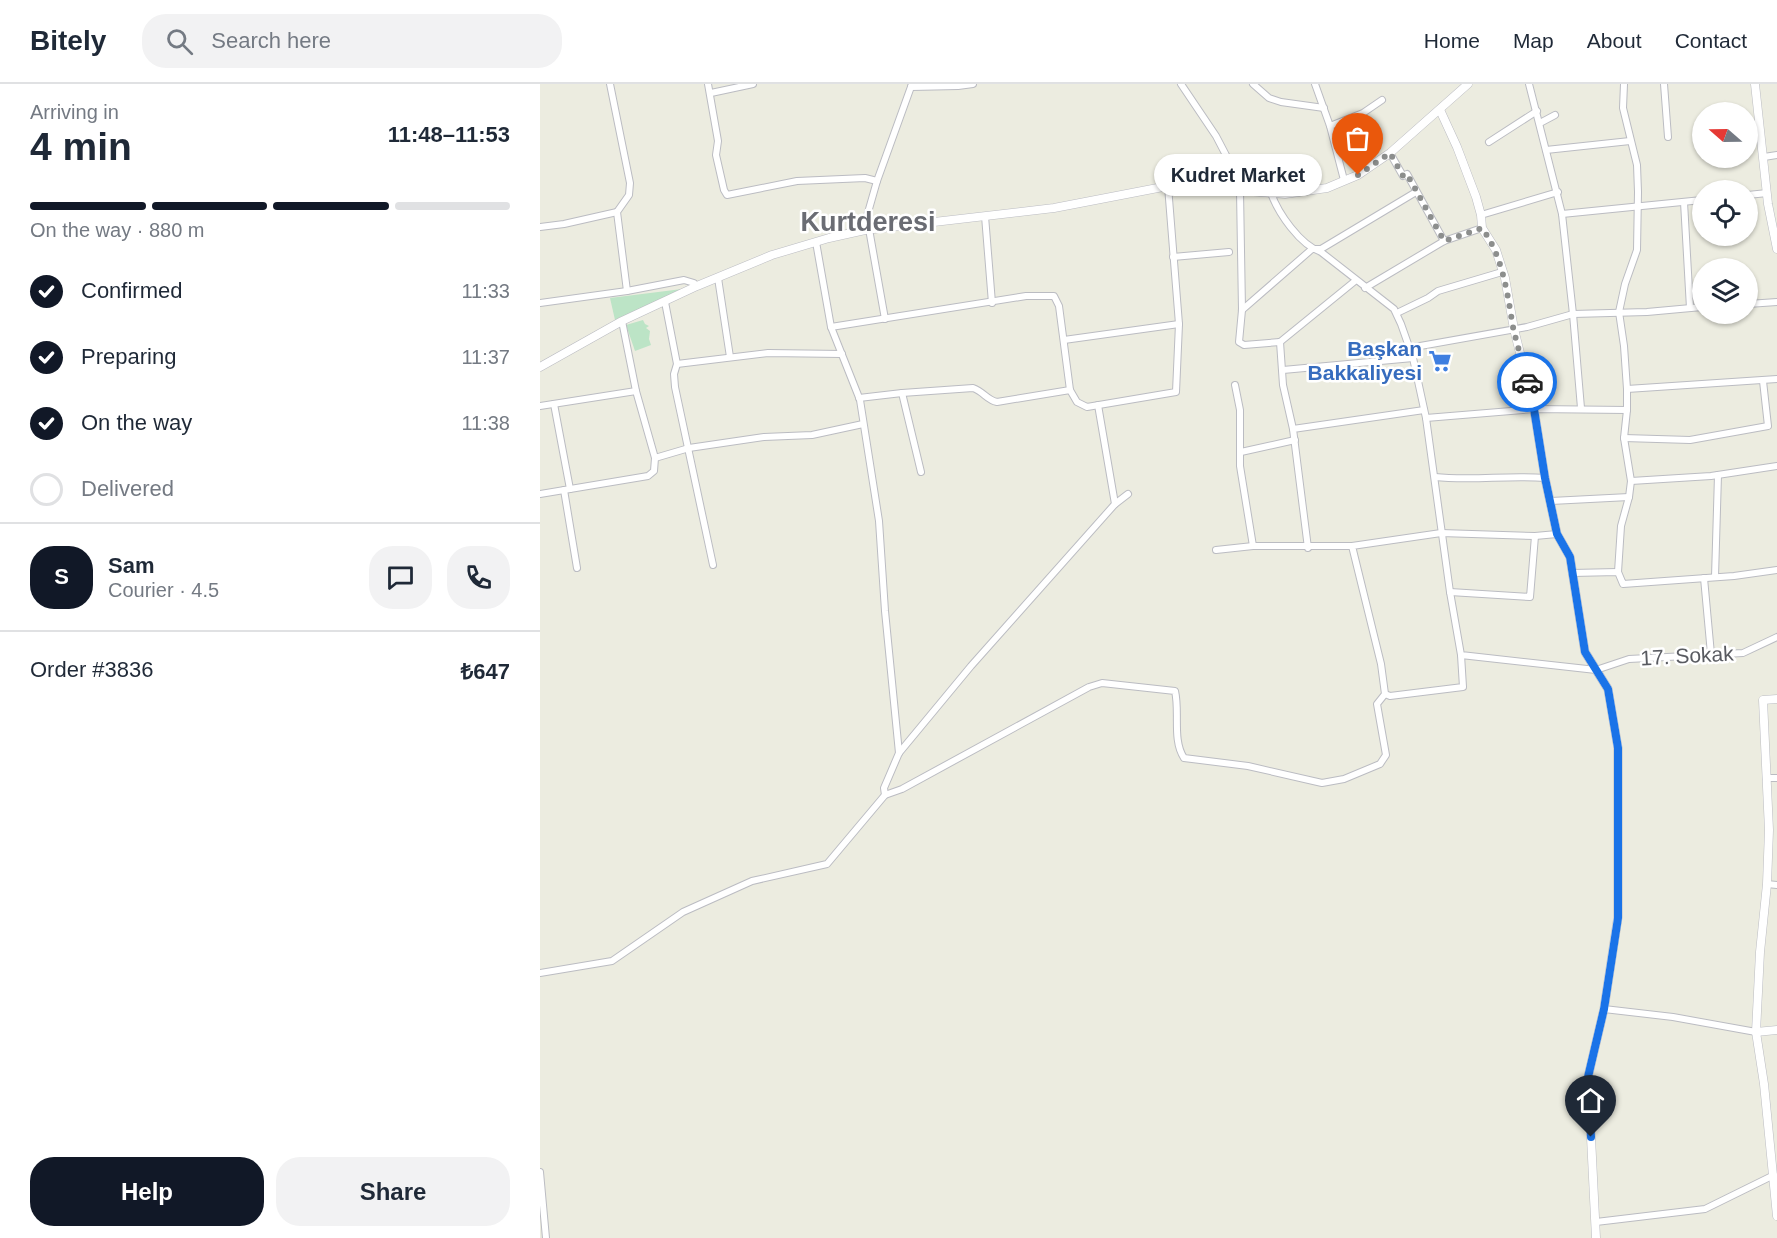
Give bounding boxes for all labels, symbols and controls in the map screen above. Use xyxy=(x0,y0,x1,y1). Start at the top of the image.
search box xyxy=(142,14,562,68)
text: Bitely xyxy=(30,25,106,56)
icon: search xyxy=(163,25,196,58)
text: Search here xyxy=(211,28,331,53)
text: Home xyxy=(1424,29,1480,52)
text: Map xyxy=(1513,29,1554,52)
text: About xyxy=(1587,29,1642,52)
text: Contact xyxy=(1675,29,1747,52)
text: Arriving in xyxy=(30,101,119,123)
north arrow xyxy=(1692,102,1758,168)
map controls xyxy=(1692,102,1758,324)
pin xyxy=(1332,113,1383,175)
text: 11:48–11:53 xyxy=(388,122,510,147)
icon: bag xyxy=(1341,122,1374,155)
text: 4 min xyxy=(30,125,132,168)
callout: Kudret Market xyxy=(1154,154,1322,196)
text: Kudret Market xyxy=(1171,164,1305,186)
button: locate xyxy=(1692,180,1758,246)
district label: Kurtderesi xyxy=(800,207,936,237)
text: On the way · 880 m xyxy=(30,219,205,241)
button: layers xyxy=(1692,258,1758,324)
icon: check xyxy=(30,275,63,308)
text: Confirmed xyxy=(81,278,182,303)
text: 11:33 xyxy=(461,280,510,302)
place label: Başkan Bakkaliyesi xyxy=(1308,337,1422,384)
icon: check xyxy=(30,341,63,374)
text: Preparing xyxy=(81,344,176,369)
text: 11:37 xyxy=(461,346,510,368)
supermarket icon: Başkan Bakkaliyesi xyxy=(1427,348,1453,374)
courier xyxy=(1497,352,1557,412)
icon: car xyxy=(1511,366,1544,399)
icon: check xyxy=(30,407,63,440)
text: On the way xyxy=(81,410,192,435)
text: 11:38 xyxy=(461,412,510,434)
text: Delivered xyxy=(81,476,174,501)
button: chat xyxy=(369,546,432,609)
button: phone xyxy=(447,546,510,609)
text: Sam xyxy=(108,553,154,578)
text: S xyxy=(54,564,69,589)
text: Courier · 4.5 xyxy=(108,579,219,601)
street label: 17. Sokak xyxy=(1640,642,1735,669)
text: Order #3836 xyxy=(30,657,154,682)
text: ₺647 xyxy=(461,659,510,684)
pin xyxy=(1565,1075,1616,1137)
icon: home xyxy=(1574,1084,1607,1117)
button: Help xyxy=(30,1157,264,1226)
button: Share xyxy=(276,1157,510,1226)

